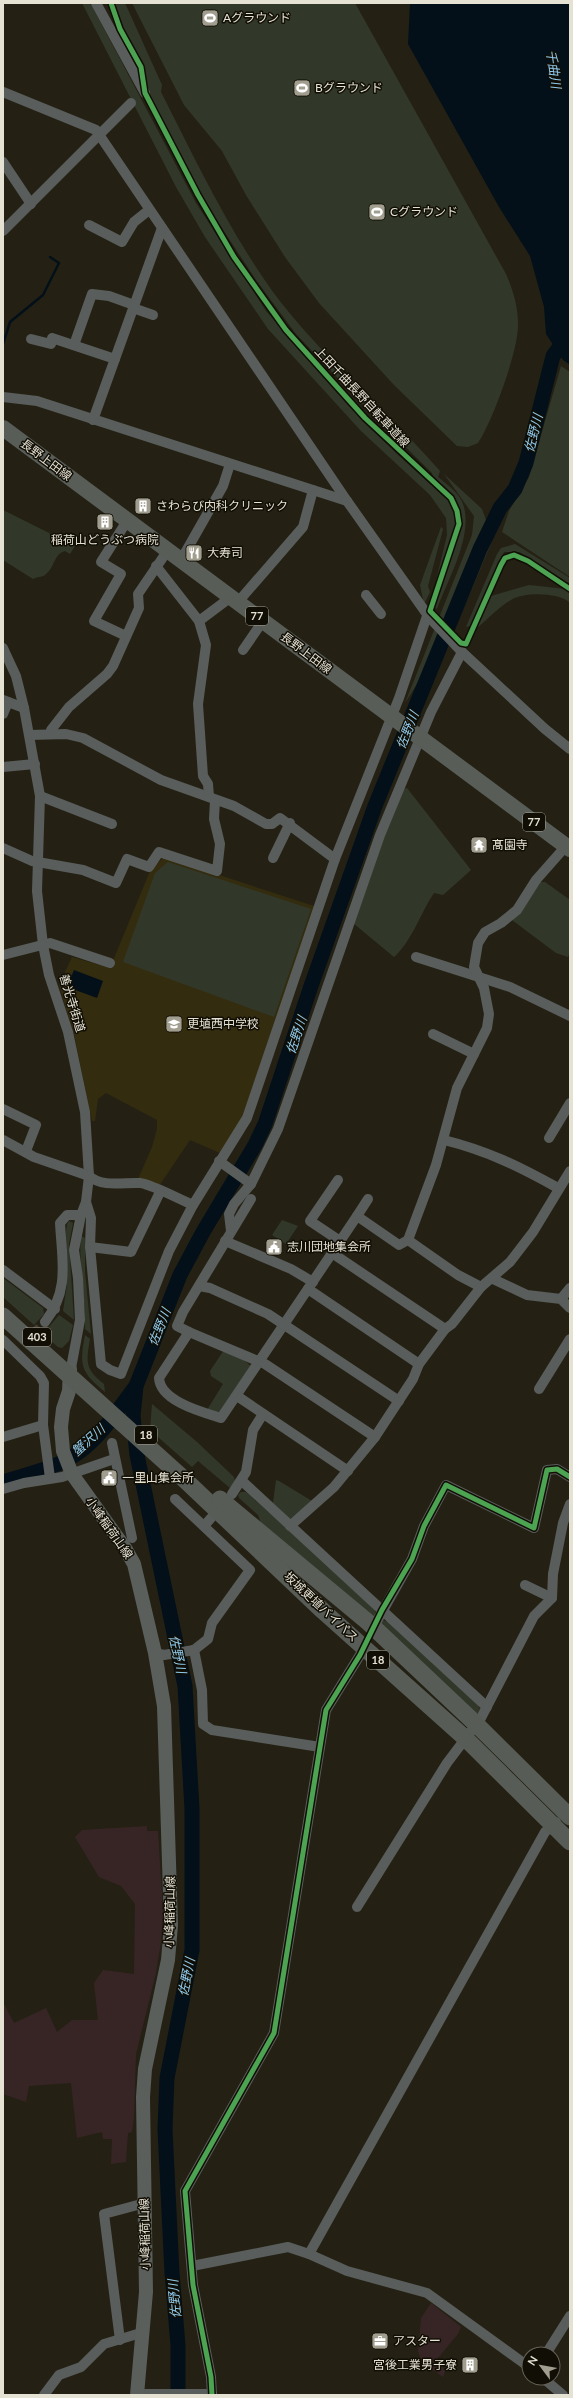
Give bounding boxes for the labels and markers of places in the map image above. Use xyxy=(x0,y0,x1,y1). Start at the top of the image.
sports icon: Aグラウンド xyxy=(200,8,220,28)
place label: Aグラウンド xyxy=(223,10,291,25)
sports icon: Bグラウンド xyxy=(292,78,312,98)
place label: Bグラウンド xyxy=(315,80,383,95)
sports icon: Cグラウンド xyxy=(367,202,387,222)
place label: Cグラウンド xyxy=(390,204,458,219)
building icon: さわらび内科クリニック xyxy=(133,496,153,516)
place label: さわらび内科クリニック xyxy=(156,498,288,513)
building icon: 稲荷山どうぶつ病院 xyxy=(95,512,115,532)
place label: 稲荷山どうぶつ病院 xyxy=(51,532,159,547)
restaurant icon: 大寿司 xyxy=(184,543,204,563)
place label: 大寿司 xyxy=(207,545,243,560)
temple icon: 髙園寺 xyxy=(469,835,489,855)
place label: 髙園寺 xyxy=(492,837,528,852)
school or university icon: 更埴西中学校 xyxy=(164,1014,184,1034)
place label: 更埴西中学校 xyxy=(187,1016,259,1031)
public building icon: 志川団地集会所 xyxy=(264,1237,284,1257)
place label: 志川団地集会所 xyxy=(287,1239,371,1254)
public building icon: 一里山集会所 xyxy=(99,1468,119,1488)
place label: 一里山集会所 xyxy=(122,1470,194,1485)
office icon: アスター xyxy=(370,2331,390,2351)
place label: アスター xyxy=(393,2333,441,2348)
building icon: 宮後工業男子寮 xyxy=(460,2355,480,2375)
place label: 宮後工業男子寮 xyxy=(373,2357,457,2372)

